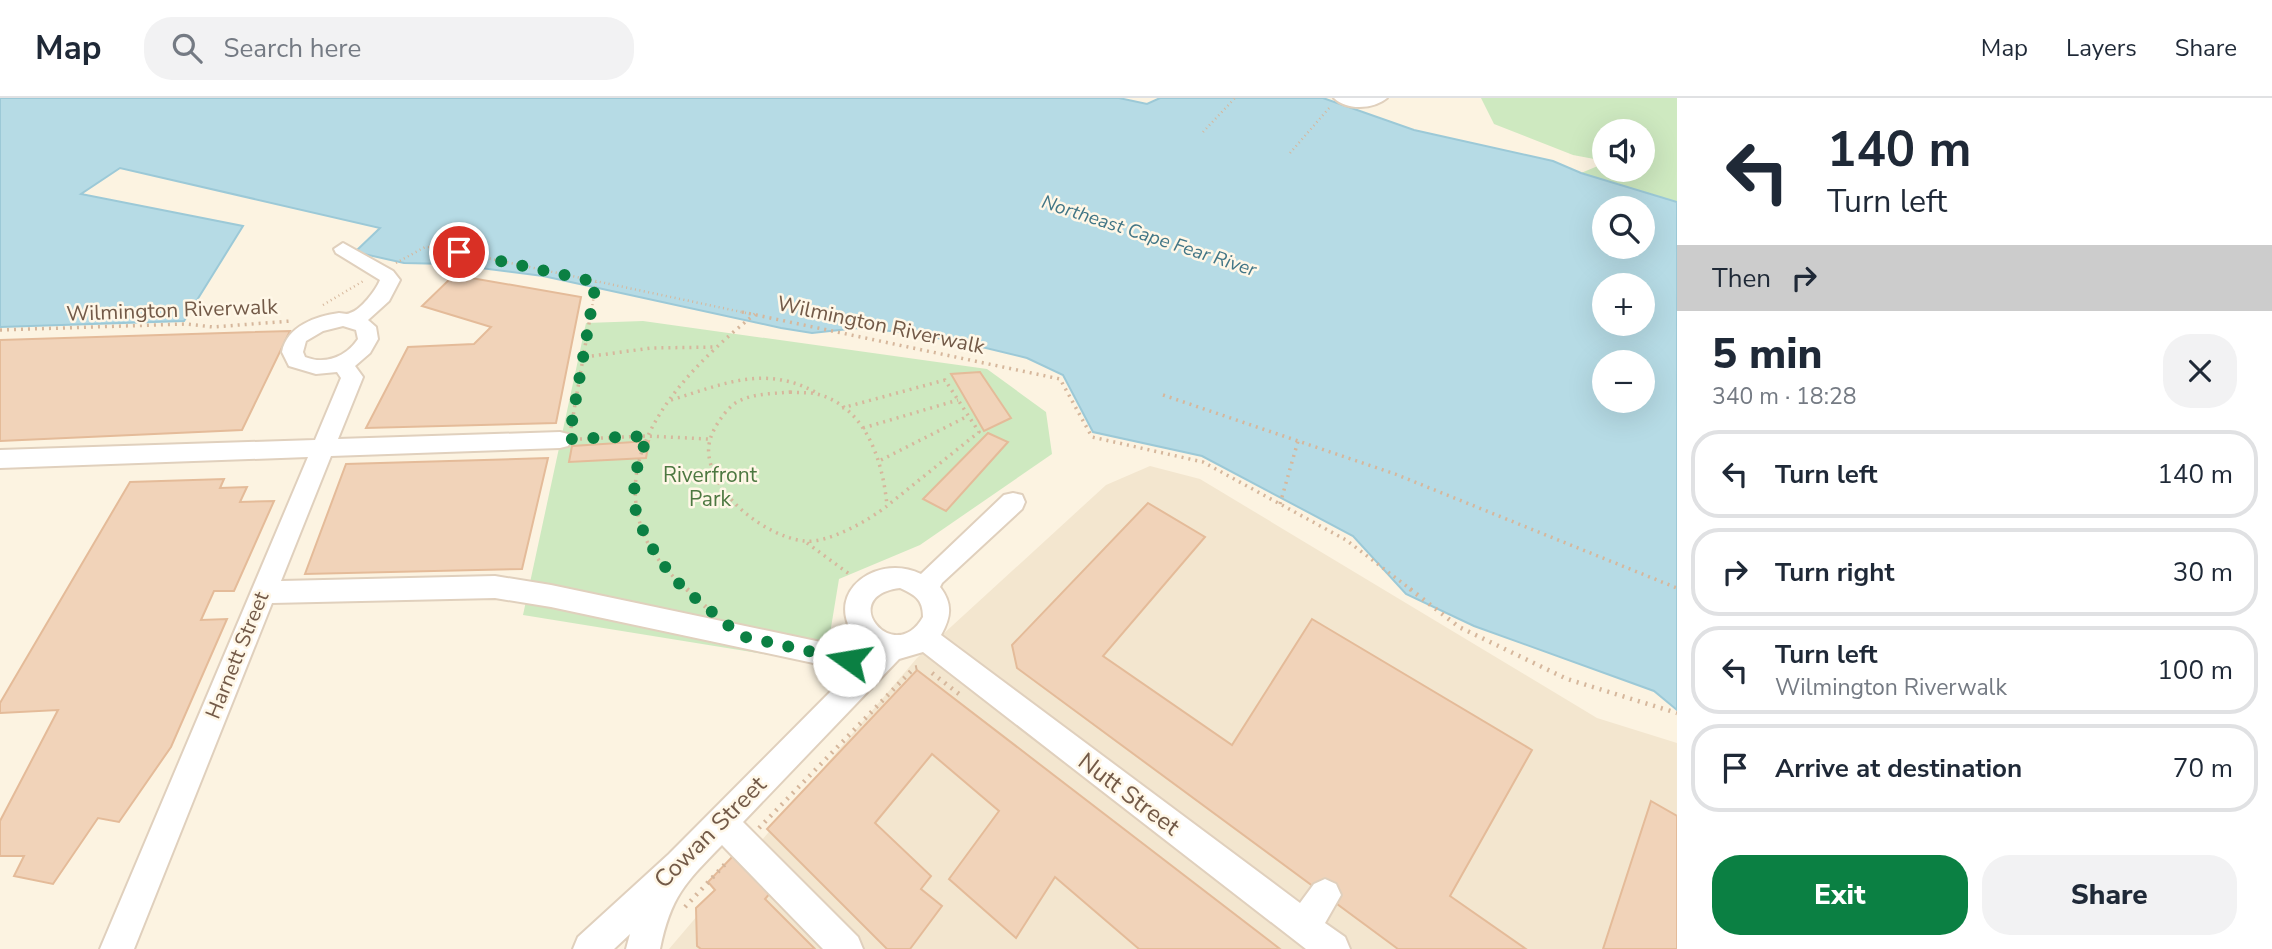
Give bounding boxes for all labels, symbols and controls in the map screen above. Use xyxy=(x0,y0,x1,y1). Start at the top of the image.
search box xyxy=(144,17,634,80)
text: Map xyxy=(35,26,102,71)
icon: search xyxy=(168,29,206,67)
text: Search here xyxy=(224,31,361,66)
text: Map xyxy=(1981,32,2028,64)
text: Layers xyxy=(2066,32,2137,64)
text: Share xyxy=(2175,32,2237,64)
text: 140 m xyxy=(1827,116,1971,183)
map controls xyxy=(1592,119,1655,413)
button: sound xyxy=(1592,119,1655,182)
icon: left xyxy=(1712,126,1803,217)
text: Turn left xyxy=(1827,180,1947,223)
water label: Northeast Cape Fear River xyxy=(1038,189,1261,283)
button: search xyxy=(1592,196,1655,259)
pin xyxy=(429,222,489,282)
icon: arrive xyxy=(440,233,478,271)
icon: right xyxy=(1785,259,1823,297)
text: Then xyxy=(1712,261,1771,296)
button: + xyxy=(1592,273,1655,336)
street label: Wilmington Riverwalk xyxy=(775,289,988,361)
street label: Wilmington Riverwalk xyxy=(66,292,279,328)
text: 5 min xyxy=(1712,326,1822,383)
button: close xyxy=(2163,334,2237,408)
button: − xyxy=(1592,350,1655,413)
text: 340 m · 18:28 xyxy=(1712,381,1857,412)
icon: left xyxy=(1716,455,1754,493)
text: Turn left xyxy=(1775,457,1878,492)
text: 140 m xyxy=(2157,457,2233,492)
park label: Riverfront Park xyxy=(663,461,758,513)
icon: right xyxy=(1716,553,1754,591)
text: Turn right xyxy=(1775,555,1894,590)
text: 30 m xyxy=(2173,555,2233,590)
street label: Harnett Street xyxy=(199,587,275,723)
position arrow xyxy=(812,623,886,697)
text: Turn left xyxy=(1775,637,1878,672)
icon: left xyxy=(1716,651,1754,689)
text: 100 m xyxy=(2157,653,2233,688)
text: Wilmington Riverwalk xyxy=(1775,672,2007,703)
street label: Nutt Street xyxy=(1072,745,1187,843)
icon: arrive xyxy=(1716,749,1754,787)
text: Arrive at destination xyxy=(1775,751,2022,786)
text: 70 m xyxy=(2173,751,2233,786)
street label: Cowan Street xyxy=(647,768,774,895)
button: Exit xyxy=(1712,855,1968,935)
button: Share xyxy=(1982,855,2237,935)

